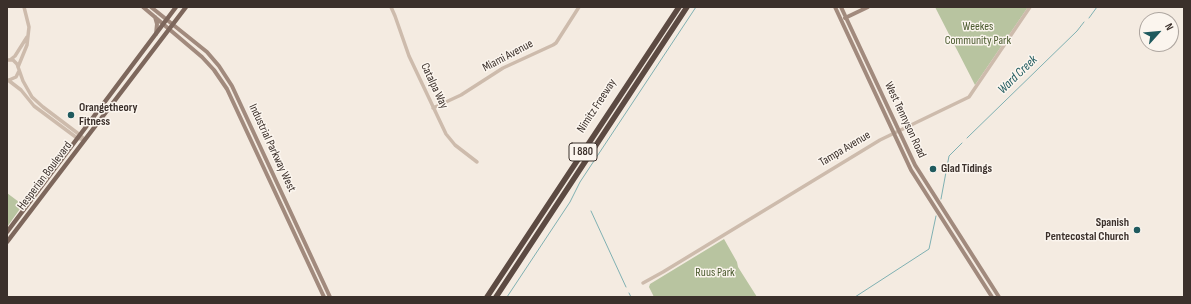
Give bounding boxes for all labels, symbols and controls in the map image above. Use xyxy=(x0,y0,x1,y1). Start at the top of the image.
north arrow xyxy=(1139,12,1179,52)
park label: Weekes Community Park xyxy=(945,20,1011,48)
text: N xyxy=(1162,21,1176,32)
street label: Miami Avenue xyxy=(480,37,536,75)
water label: Ward Creek xyxy=(995,52,1041,98)
street label: Catalpa Way xyxy=(417,61,451,111)
street label: Nimitz Freeway xyxy=(574,76,620,136)
street label: West Tennyson Road xyxy=(881,80,929,160)
place label: Orangetheory Fitness xyxy=(79,101,138,129)
street label: Industrial Parkway West xyxy=(245,102,299,194)
marker: Orangetheory Fitness xyxy=(66,110,76,120)
street label: Tampa Avenue xyxy=(817,128,873,170)
street label: Hesperian Boulevard xyxy=(15,139,75,213)
road number: I 880 xyxy=(569,143,597,161)
place label: Glad Tidings xyxy=(941,162,992,176)
marker: Glad Tidings xyxy=(928,164,938,174)
place label: Spanish Pentecostal Church xyxy=(1045,216,1129,244)
marker: Spanish Pentecostal Church xyxy=(1132,225,1142,235)
park label: Ruus Park xyxy=(695,266,735,280)

